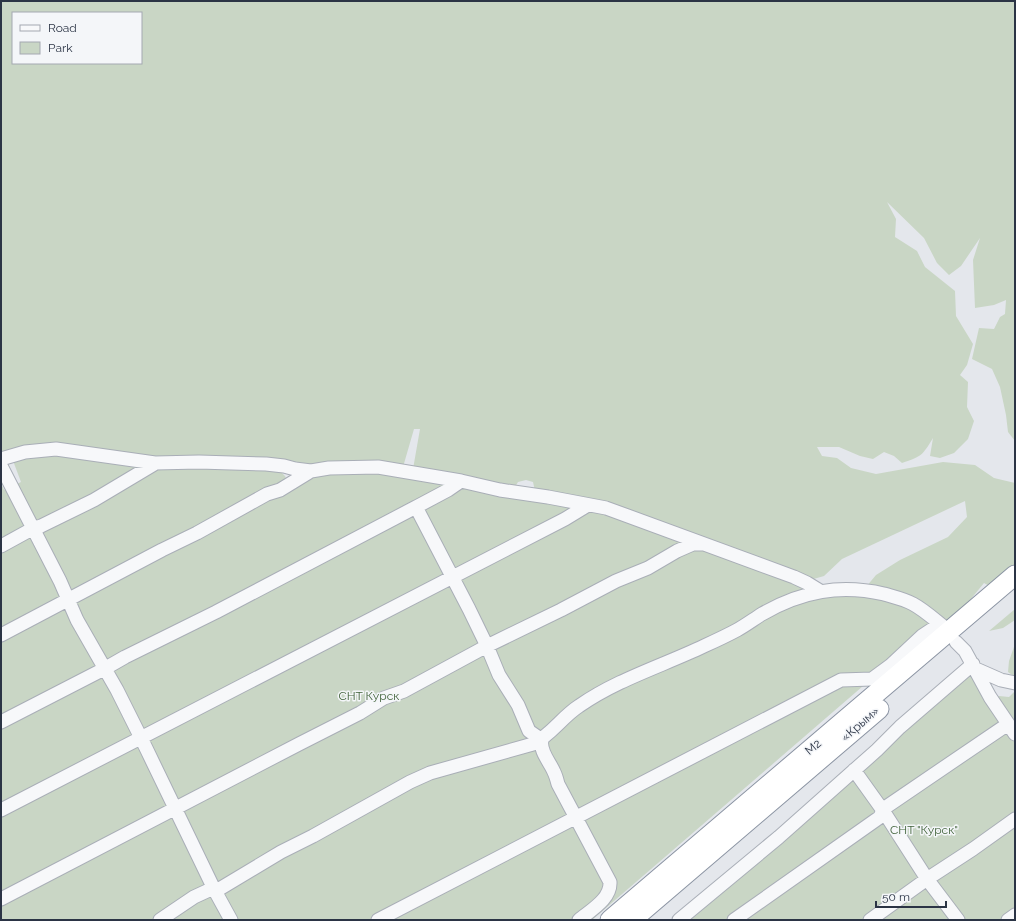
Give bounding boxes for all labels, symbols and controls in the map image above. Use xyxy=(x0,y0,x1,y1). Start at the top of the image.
legend xyxy=(12,12,142,64)
text: Road xyxy=(48,21,77,35)
text: Park xyxy=(48,41,73,55)
park label: СНТ Курск xyxy=(338,689,400,703)
street label: «Крым» xyxy=(838,704,882,744)
street label: М2 xyxy=(802,736,824,758)
park label: СНТ "Курск" xyxy=(890,823,958,837)
scale bar xyxy=(876,883,946,909)
text: 50 m xyxy=(882,890,910,904)

